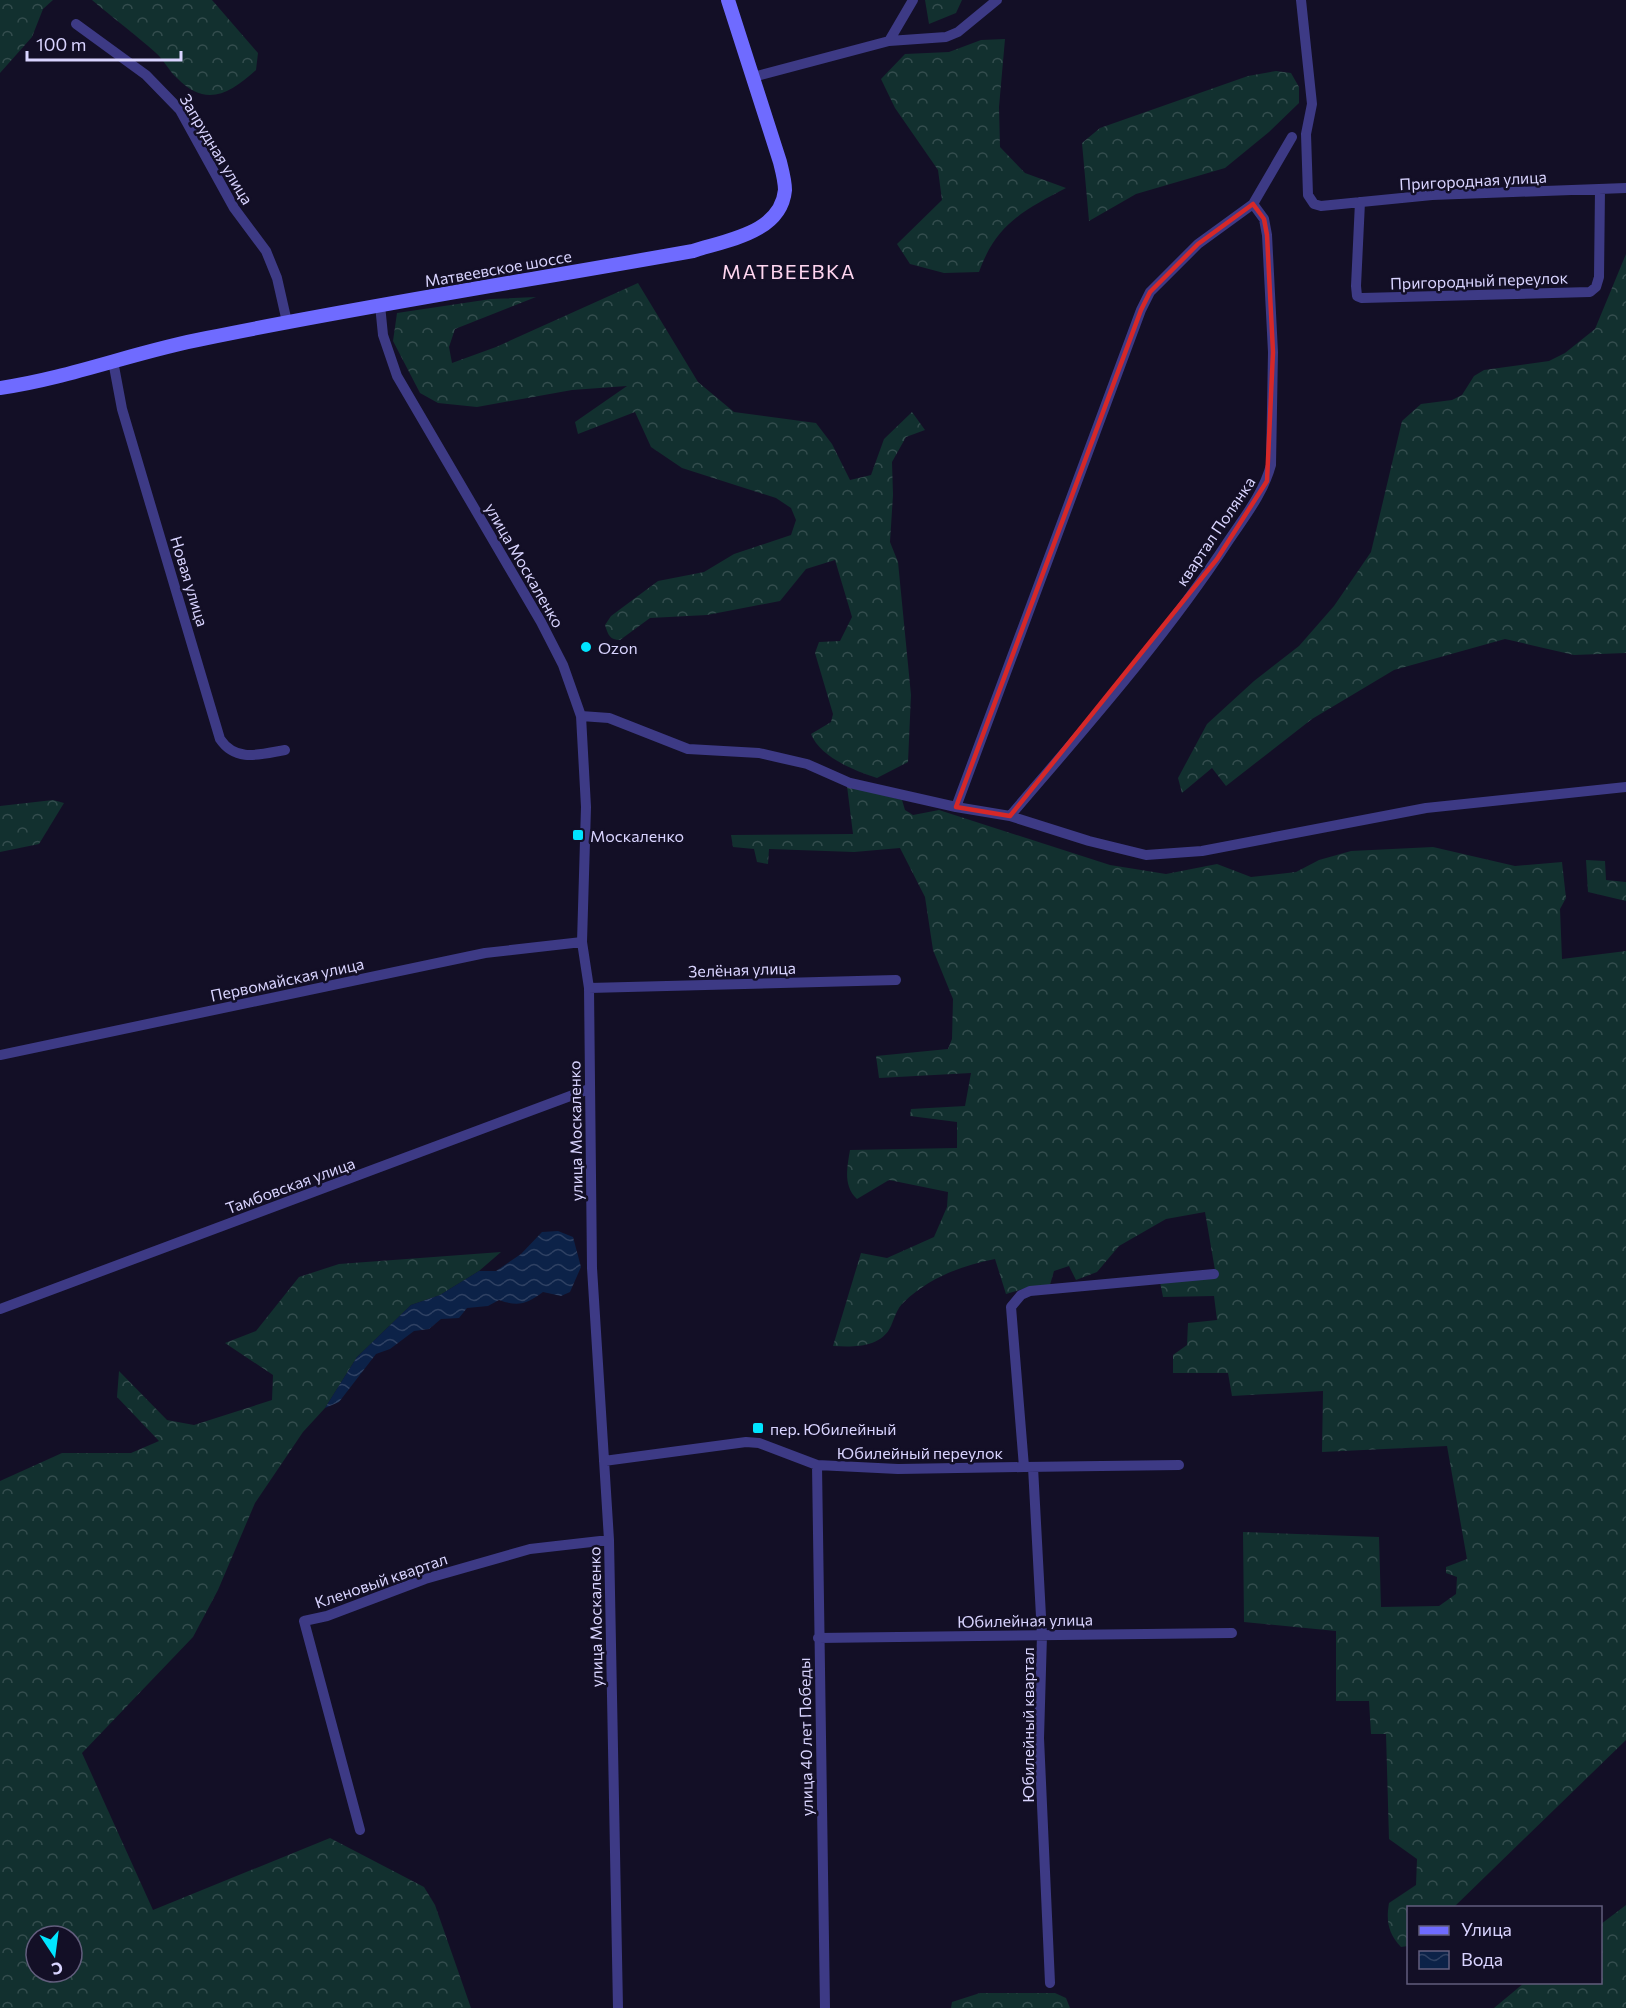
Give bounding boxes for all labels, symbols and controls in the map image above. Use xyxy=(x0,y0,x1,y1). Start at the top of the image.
scale bar xyxy=(27,24,182,62)
text: 100 m xyxy=(36,33,86,55)
street label: Запрудная улица xyxy=(177,90,257,208)
street label: Пригородная улица xyxy=(1399,167,1547,193)
street label: Матвеевское шоссе xyxy=(423,246,573,290)
district label: МАТВЕЕВКА xyxy=(722,259,856,283)
street label: Пригородный переулок xyxy=(1390,267,1569,293)
street label: квартал Полянка xyxy=(1171,473,1259,589)
street label: улица Москаленко xyxy=(482,499,568,631)
street label: Новая улица xyxy=(167,533,213,629)
place label: Ozon xyxy=(598,638,638,657)
marker: Ozon xyxy=(579,640,593,654)
place label: Москаленко xyxy=(590,826,684,845)
marker: Москаленко xyxy=(571,828,585,842)
street label: Первомайская улица xyxy=(208,953,366,1005)
street label: Зелёная улица xyxy=(688,958,796,980)
street label: улица Москаленко xyxy=(564,1060,586,1202)
street label: Тамбовская улица xyxy=(223,1153,357,1217)
place label: пер. Юбилейный xyxy=(770,1419,896,1438)
marker: пер. Юбилейный xyxy=(751,1421,765,1435)
street label: Юбилейный переулок xyxy=(837,1443,1004,1462)
street label: улица Москаленко xyxy=(584,1546,606,1688)
street label: Кленовый квартал xyxy=(312,1548,450,1612)
street label: Юбилейная улица xyxy=(957,1609,1093,1631)
street label: Юбилейный квартал xyxy=(1018,1647,1037,1803)
street label: улица 40 лет Победы xyxy=(794,1657,816,1817)
legend xyxy=(1407,1906,1602,1984)
text: Улица xyxy=(1461,1918,1512,1940)
north arrow xyxy=(24,1924,84,1984)
text: Вода xyxy=(1461,1948,1503,1970)
text: С xyxy=(50,1959,65,1980)

